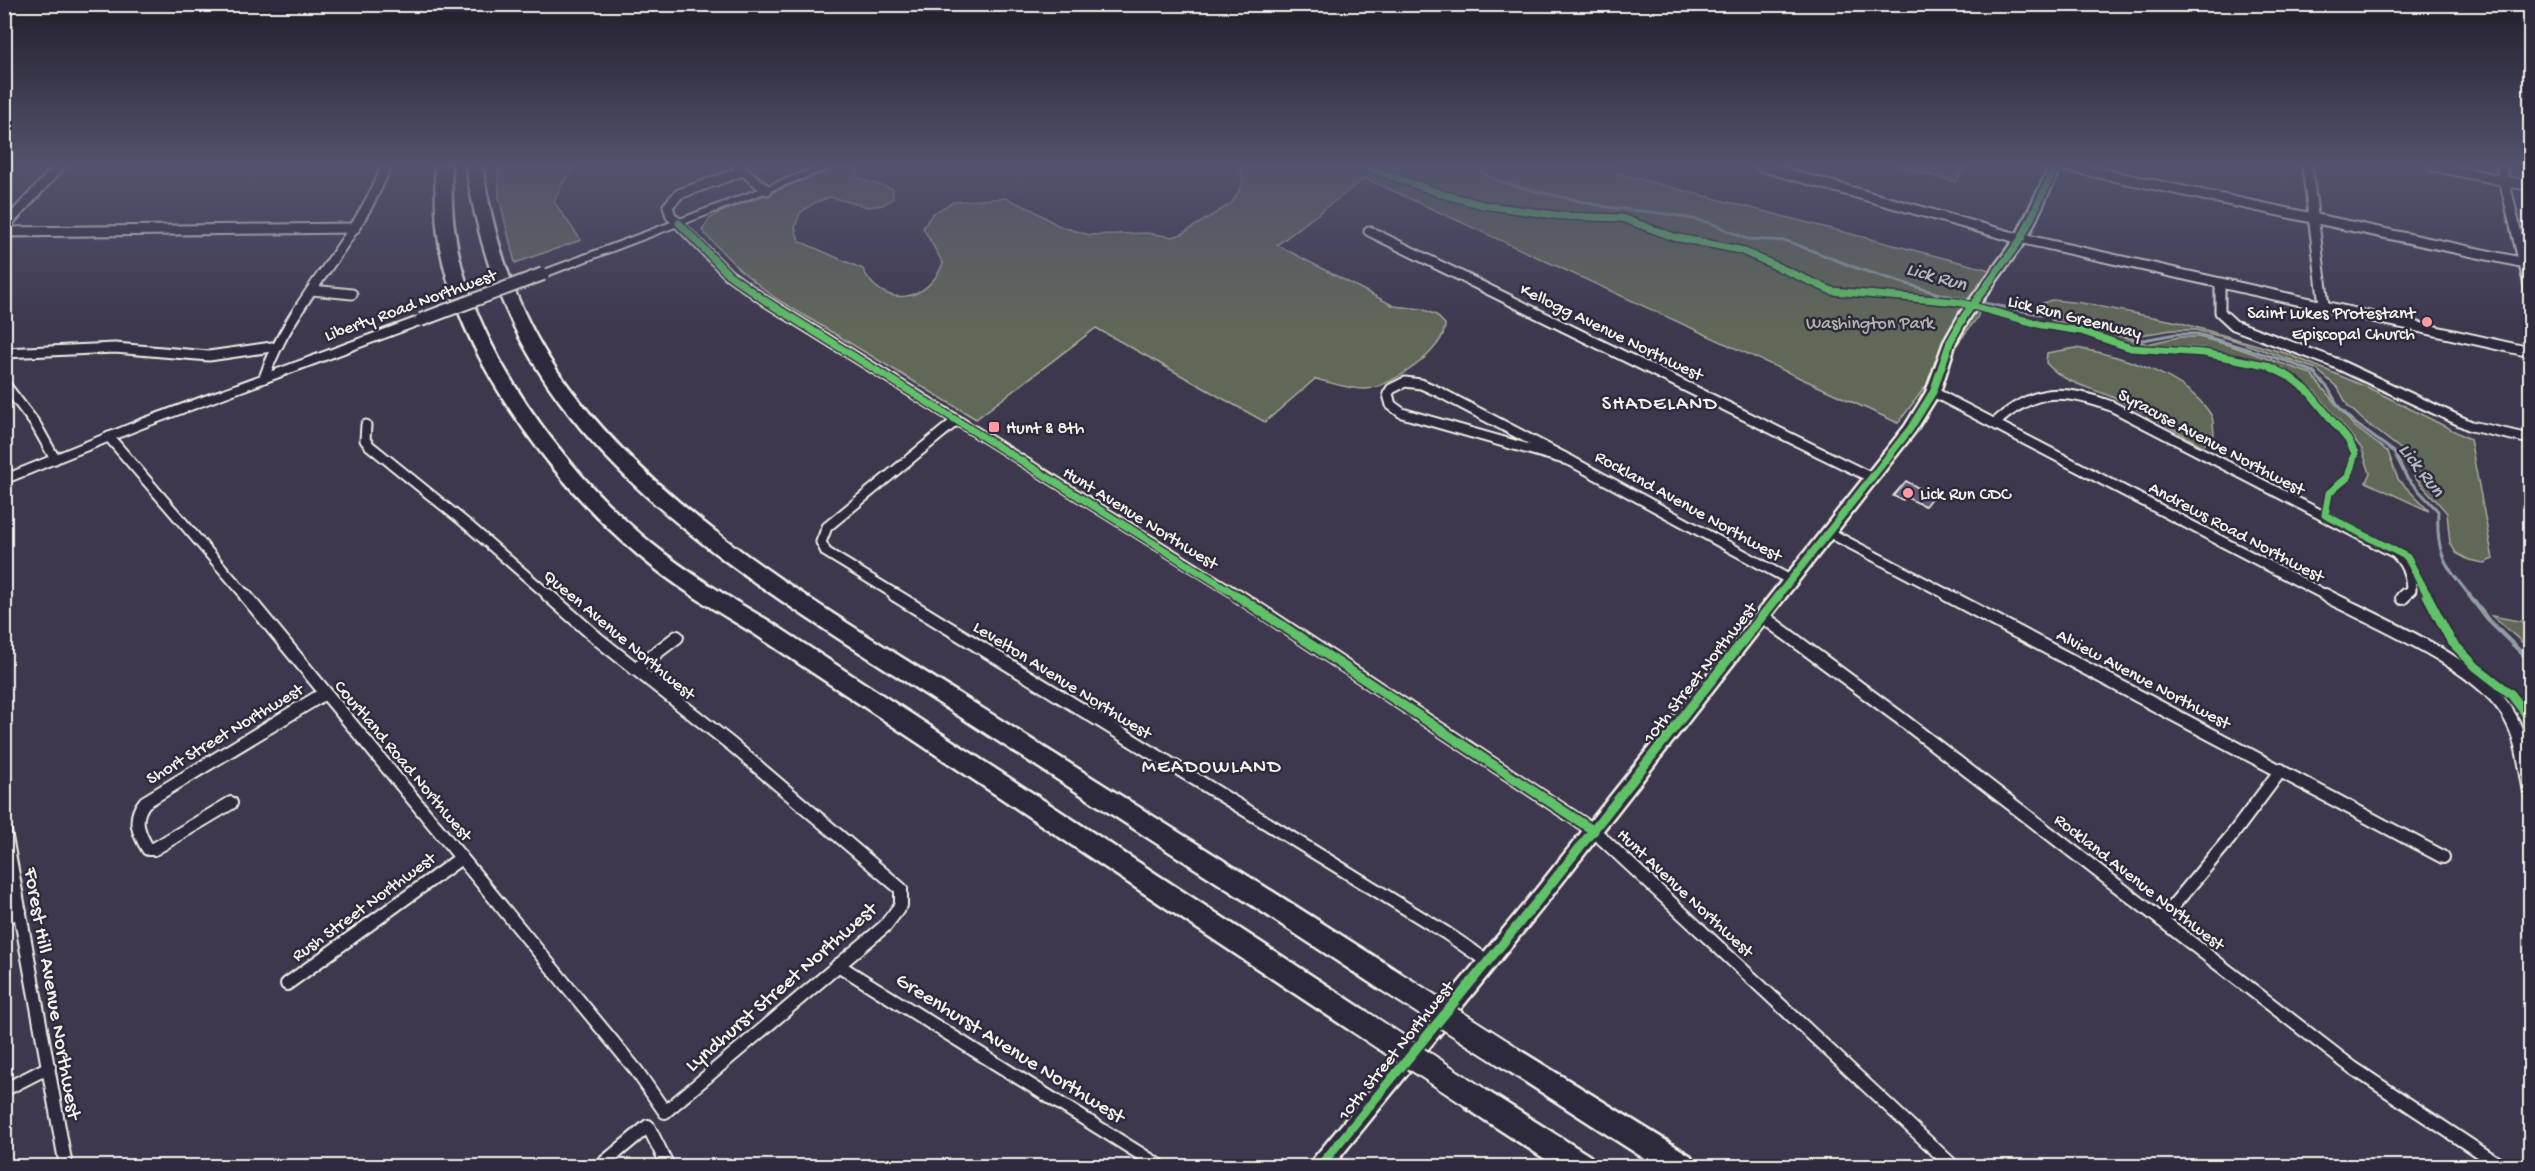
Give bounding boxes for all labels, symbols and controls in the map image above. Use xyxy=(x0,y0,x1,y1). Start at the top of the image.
water label: Lick Run xyxy=(1903,259,1969,298)
street label: Liberty Road Northwest xyxy=(322,265,501,347)
street label: Kellogg Avenue Northwest xyxy=(1516,280,1707,388)
street label: Lick Run Greenway xyxy=(2005,292,2144,345)
place label: Saint Lukes Protestant Episcopal Church xyxy=(2247,304,2417,346)
park label: Washington Park xyxy=(1806,314,1936,335)
marker: Saint Lukes Protestant Episcopal Church xyxy=(2420,315,2434,329)
street label: Syracuse Avenue Northwest xyxy=(2114,385,2309,502)
district label: SHADELAND xyxy=(1602,394,1718,417)
place label: Hunt & 8th xyxy=(1006,419,1085,440)
marker: Hunt & 8th xyxy=(987,420,1001,434)
water label: Lick Run xyxy=(2392,440,2449,503)
street label: Rockland Avenue Northwest xyxy=(1591,447,1786,568)
street label: Hunt Avenue Northwest xyxy=(1058,463,1223,576)
street label: Andrews Road Northwest xyxy=(2145,478,2329,589)
place label: Lick Run CDC xyxy=(1920,485,2012,506)
marker: Lick Run CDC xyxy=(1901,486,1915,500)
street label: Queen Avenue Northwest xyxy=(538,566,700,707)
street label: 10th Street Northwest xyxy=(1639,598,1763,749)
street label: Levelton Avenue Northwest xyxy=(968,617,1156,746)
street label: Alview Avenue Northwest xyxy=(2052,625,2235,736)
street label: Courtland Road Northwest xyxy=(329,677,477,848)
street label: Short Street Northwest xyxy=(143,679,309,790)
district label: MEADOWLAND xyxy=(1142,757,1282,780)
street label: Rockland Avenue Northwest xyxy=(2049,810,2229,957)
street label: Hunt Avenue Northwest xyxy=(1612,825,1758,964)
street label: Rush Street Northwest xyxy=(289,848,442,967)
street label: Forest Hill Avenue Northwest xyxy=(16,865,85,1124)
street label: Lyndhurst Street Northwest xyxy=(681,897,885,1079)
street label: Greenhurst Avenue Northwest xyxy=(890,969,1130,1132)
street label: 10th Street Northwest xyxy=(1334,977,1460,1126)

